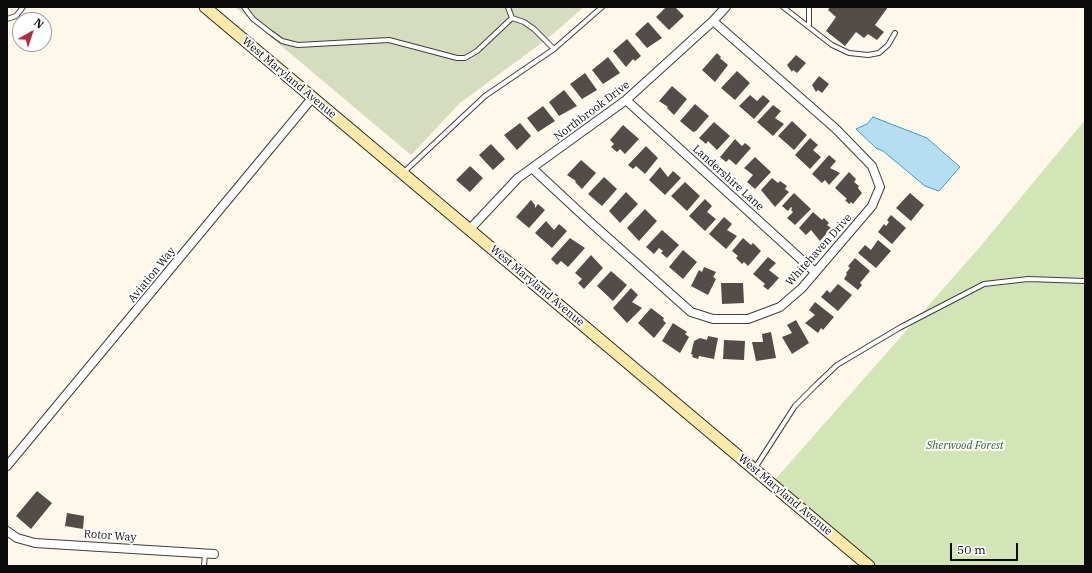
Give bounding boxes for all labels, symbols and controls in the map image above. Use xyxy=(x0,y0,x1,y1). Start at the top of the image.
north arrow xyxy=(12,12,52,52)
text: N xyxy=(31,15,47,32)
street label: West Maryland Avenue xyxy=(239,35,339,121)
street label: Northbrook Drive xyxy=(552,78,632,144)
street label: Landershire Lane xyxy=(690,142,766,214)
street label: Whitehaven Drive xyxy=(783,211,855,289)
street label: West Maryland Avenue xyxy=(487,243,587,329)
street label: Aviation Way xyxy=(126,245,178,305)
park label: Sherwood Forest xyxy=(926,439,1004,453)
street label: West Maryland Avenue xyxy=(735,452,835,538)
street label: Rotor Way xyxy=(83,528,137,544)
scale bar xyxy=(952,535,1020,561)
text: 50 m xyxy=(957,542,986,557)

